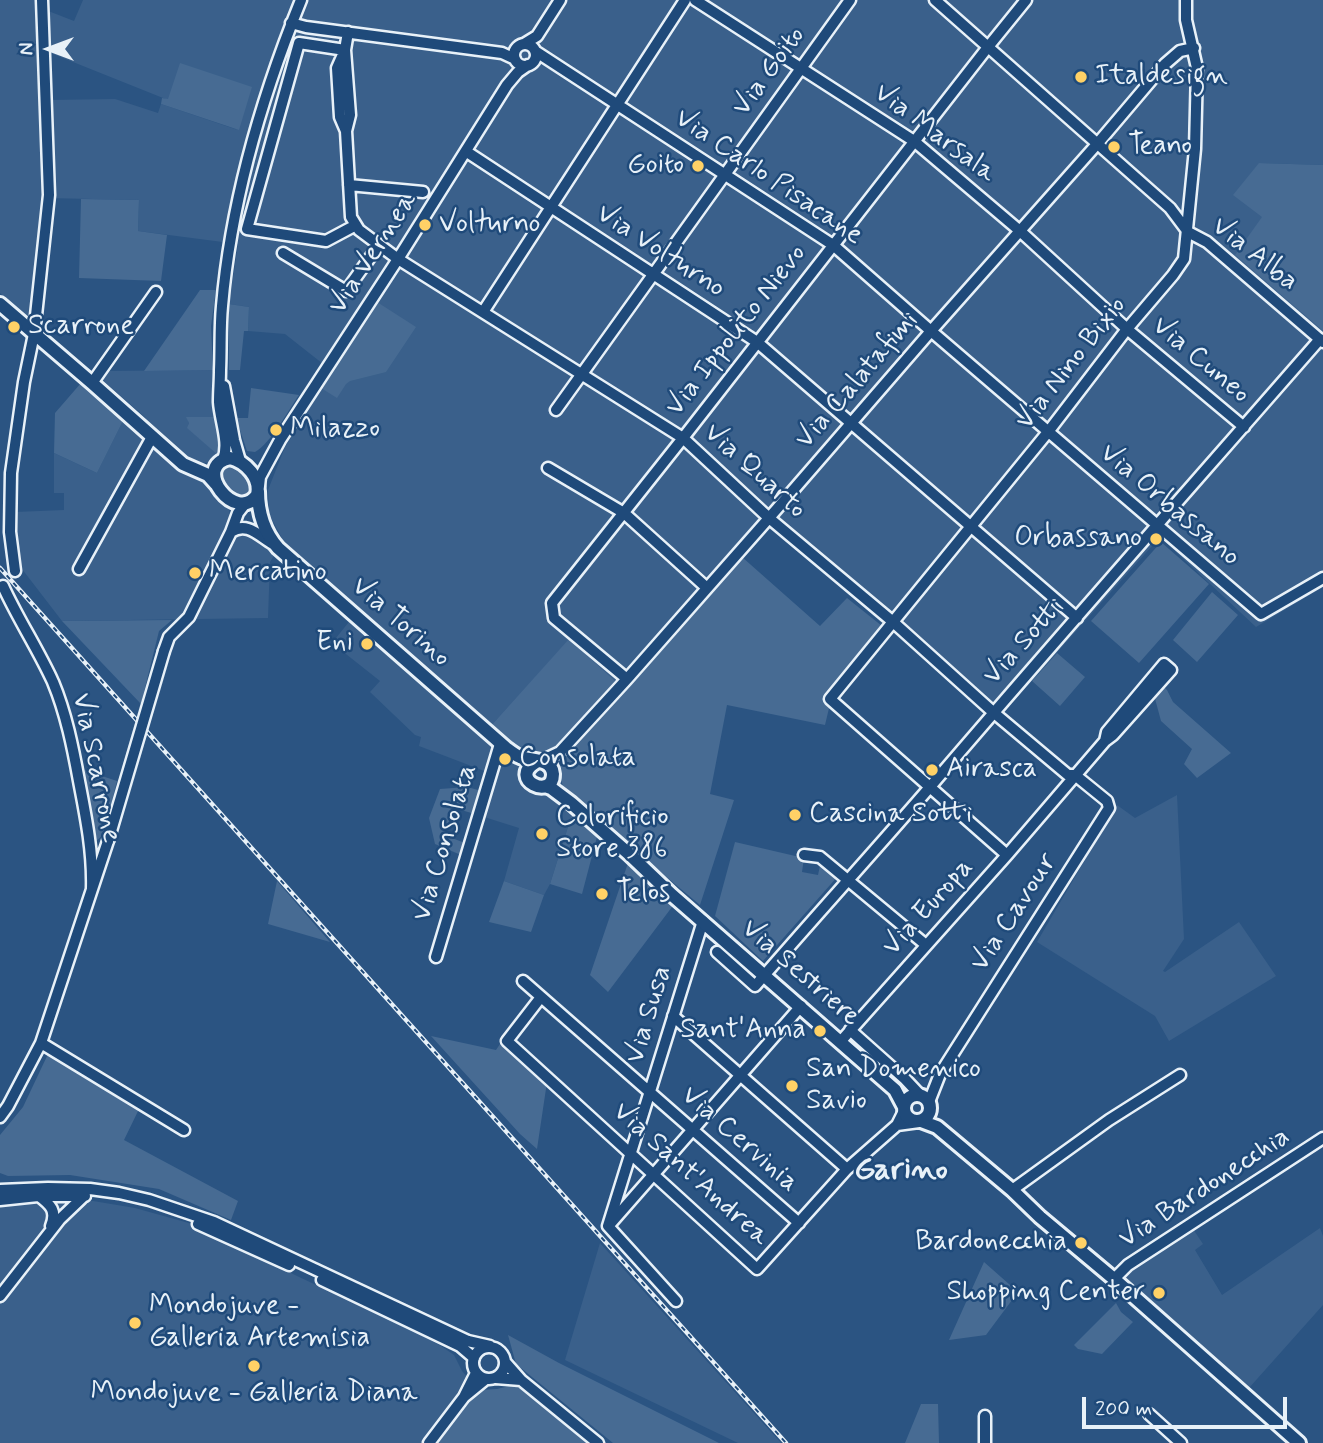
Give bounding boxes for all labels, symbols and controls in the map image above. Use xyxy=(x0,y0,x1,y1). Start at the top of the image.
north arrow xyxy=(14,14,84,84)
street label: Via Goito xyxy=(726,21,814,123)
text: N xyxy=(15,43,40,55)
place label: Italdesign xyxy=(1095,60,1228,94)
marker: Italdesign xyxy=(1073,69,1089,85)
street label: Via Marsala xyxy=(866,77,1002,191)
street label: Via Carlo Pisacane xyxy=(667,103,869,253)
place label: Teano xyxy=(1128,130,1192,164)
marker: Teano xyxy=(1106,139,1122,155)
place label: Goito xyxy=(627,149,684,183)
marker: Goito xyxy=(690,158,706,174)
street label: Via Vernea xyxy=(322,187,426,321)
street label: Via Volturno xyxy=(589,198,731,306)
place label: Volturno xyxy=(439,208,541,242)
street label: Via Alba xyxy=(1204,211,1304,299)
marker: Volturno xyxy=(417,217,433,233)
street label: Via Ippolito Nievo xyxy=(659,238,815,424)
street label: Via Nino Bixio xyxy=(1009,291,1135,437)
street label: Via Calatafimi xyxy=(789,305,927,457)
place label: Scarrone xyxy=(28,310,134,344)
street label: Via Cuneo xyxy=(1144,310,1256,412)
marker: Scarrone xyxy=(6,319,22,335)
place label: Milazzo xyxy=(290,413,380,447)
street label: Via Quarto xyxy=(696,417,812,527)
marker: Milazzo xyxy=(268,422,284,438)
street label: Via Orbassano xyxy=(1092,437,1246,575)
place label: Orbassano xyxy=(1014,522,1142,556)
marker: Orbassano xyxy=(1148,531,1164,547)
place label: Mercatino xyxy=(209,556,327,590)
marker: Mercatino xyxy=(187,565,203,581)
street label: Via Torino xyxy=(343,571,457,675)
street label: Via Sotti xyxy=(977,591,1073,693)
place label: Eni xyxy=(316,627,353,661)
marker: Eni xyxy=(359,636,375,652)
street label: Via Scarrone xyxy=(63,690,127,846)
place label: Consolata xyxy=(519,742,636,776)
marker: Consolata xyxy=(497,751,513,767)
place label: Airasca xyxy=(946,753,1037,787)
street label: Via Consolata xyxy=(406,760,486,926)
marker: Airasca xyxy=(924,762,940,778)
place label: Cascina Sotti xyxy=(809,798,972,832)
place label: Colorificio Store 386 xyxy=(556,801,669,867)
marker: Cascina Sotti xyxy=(787,807,803,823)
marker: Colorificio Store 386 xyxy=(534,826,550,842)
street label: Via Cavour xyxy=(964,848,1066,978)
street label: Via Europa xyxy=(876,852,982,964)
place label: Telos xyxy=(616,877,670,911)
marker: Telos xyxy=(594,886,610,902)
street label: Via Sestriere xyxy=(733,913,867,1035)
street label: Via Susa xyxy=(619,962,681,1068)
place label: Sant'Anna xyxy=(680,1014,806,1048)
marker: Sant'Anna xyxy=(812,1023,828,1039)
place label: San Domenico Savio xyxy=(806,1053,981,1119)
marker: San Domenico Savio xyxy=(784,1078,800,1094)
street label: Via Cervinia xyxy=(673,1080,805,1200)
street label: Via Sant'Andrea xyxy=(605,1096,775,1254)
street label: Via Bardonecchia xyxy=(1113,1121,1297,1257)
district label: Garino xyxy=(854,1152,948,1190)
place label: Bardonecchia xyxy=(915,1226,1067,1260)
marker: Bardonecchia xyxy=(1073,1235,1089,1251)
place label: Shopping Center xyxy=(947,1276,1145,1310)
marker: Shopping Center xyxy=(1151,1285,1167,1301)
place label: Mondojuve - Galleria Artemisia xyxy=(149,1290,370,1356)
marker: Mondojuve - Galleria Artemisia xyxy=(127,1315,143,1331)
marker: Mondojuve - Galleria Diana xyxy=(246,1358,262,1374)
place label: Mondojuve - Galleria Diana xyxy=(90,1377,418,1411)
scale bar xyxy=(1085,1384,1290,1428)
text: 200 m xyxy=(1095,1395,1152,1423)

